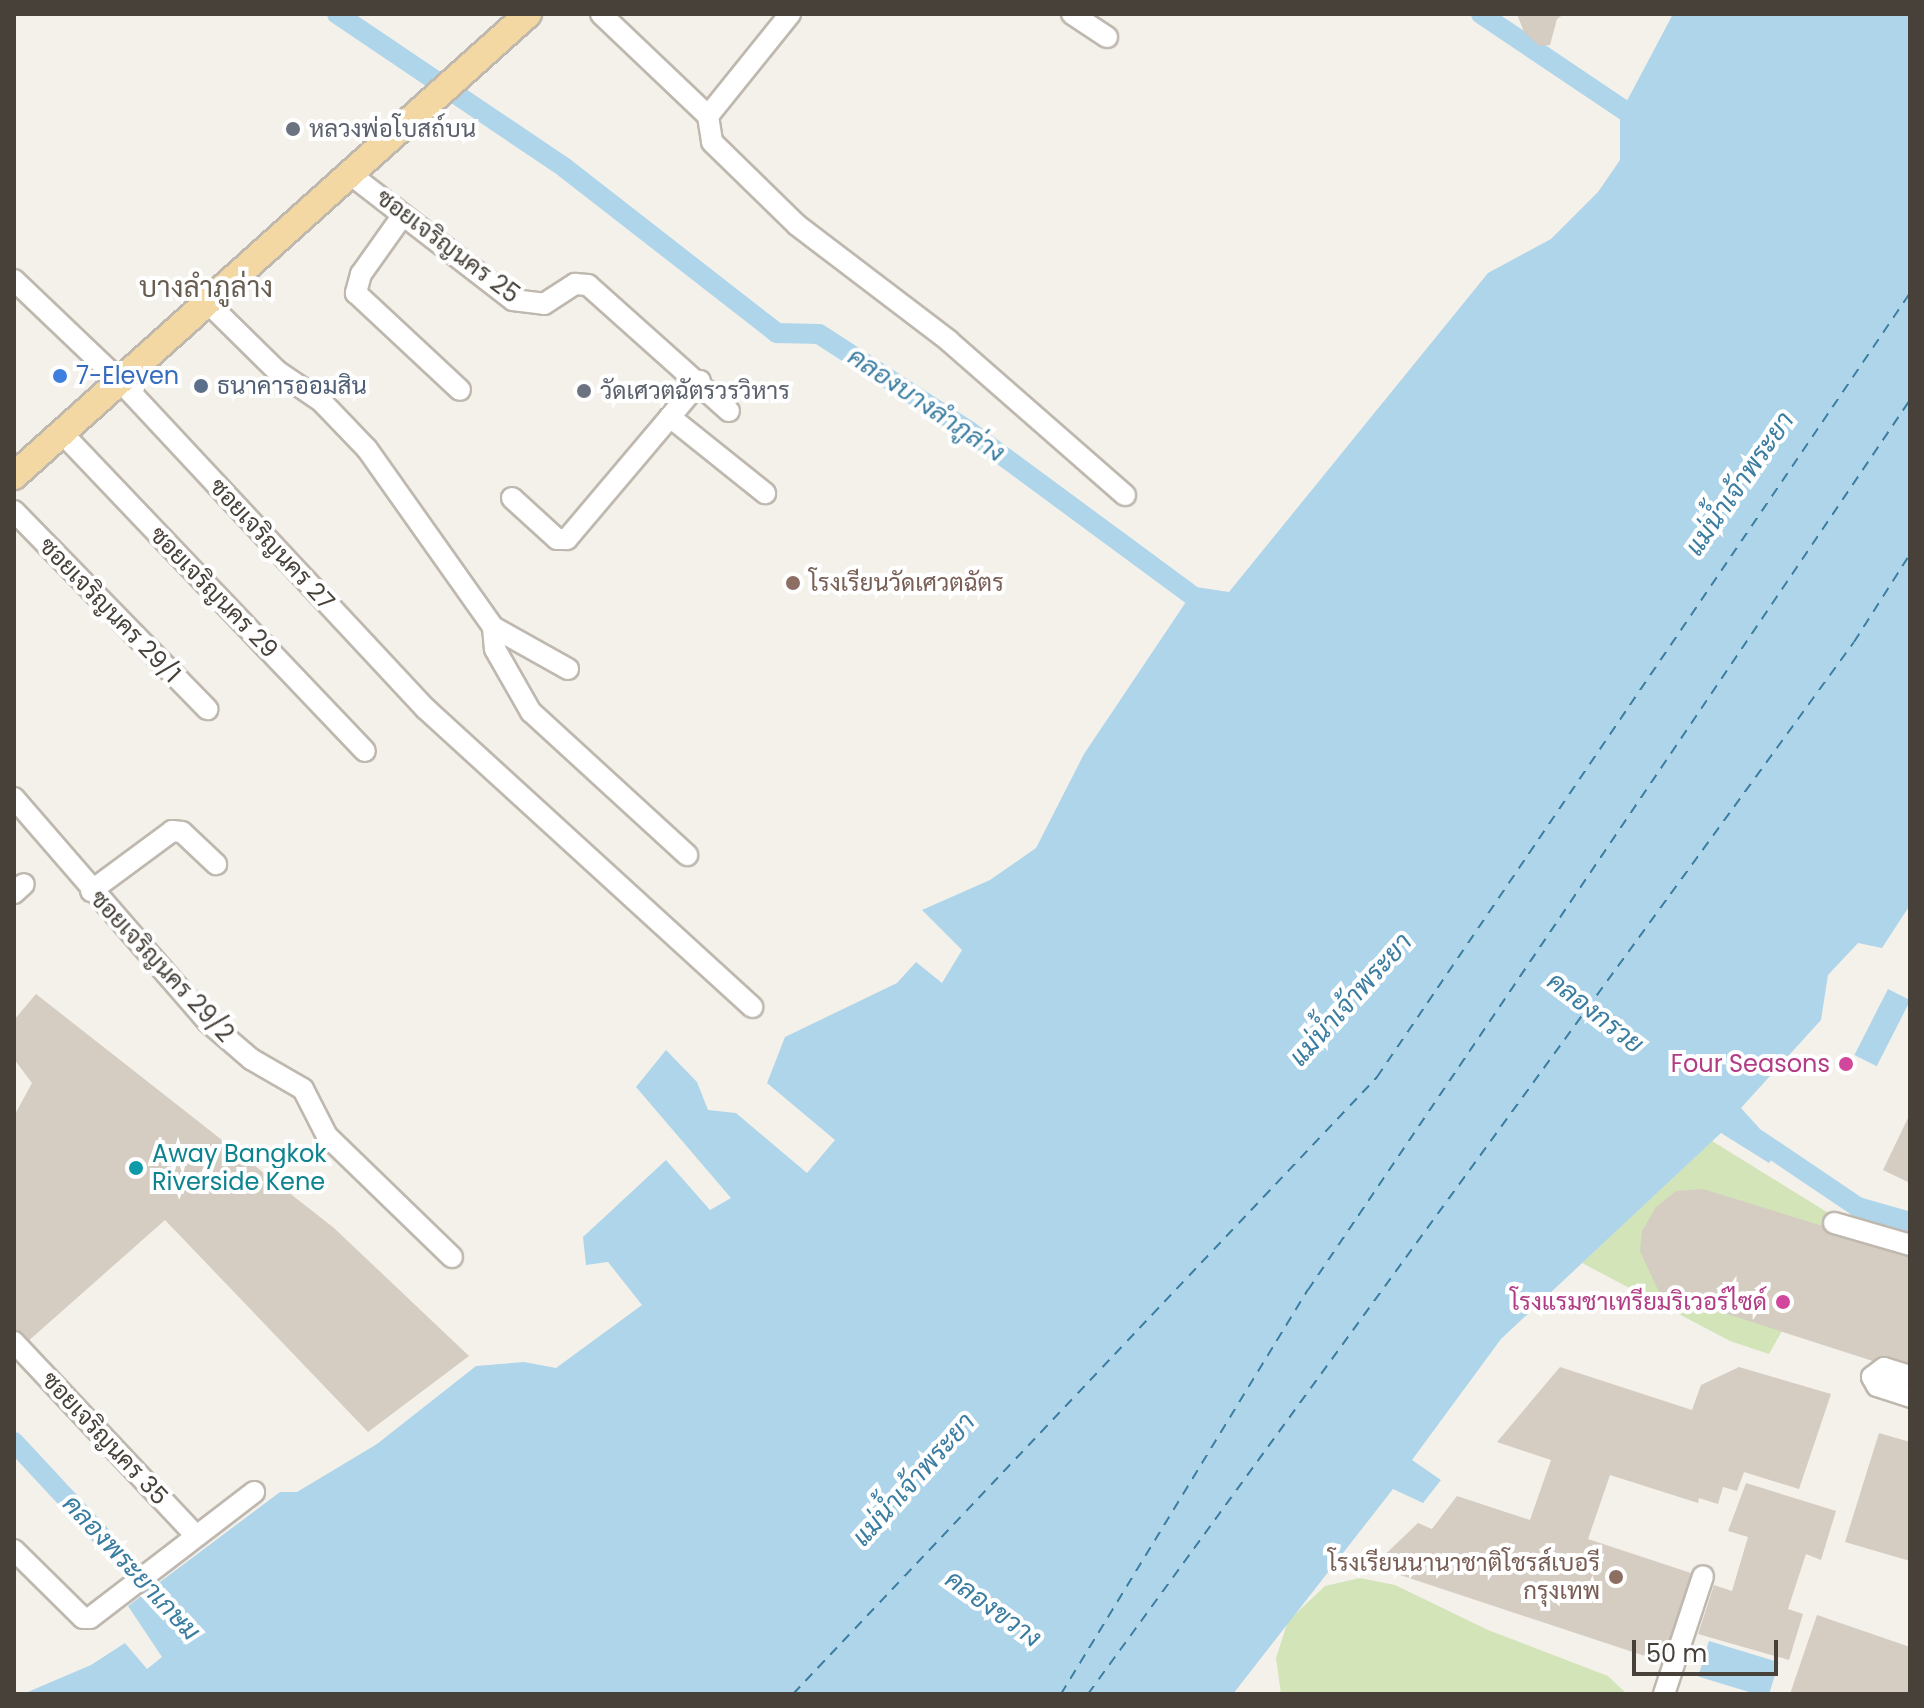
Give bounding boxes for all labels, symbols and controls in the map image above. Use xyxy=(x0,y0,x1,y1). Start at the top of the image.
place label: หลวงพ่อโบสถ์บน xyxy=(309,115,476,143)
marker: หลวงพ่อโบสถ์บน xyxy=(284,120,302,138)
street label: ซอยเจริญนคร 25 xyxy=(371,183,525,309)
district label: บางลำภูล่าง xyxy=(139,271,273,305)
water label: คลองบางลำภูล่าง xyxy=(842,341,1010,469)
place label: 7-Eleven xyxy=(76,362,179,390)
marker: 7-Eleven xyxy=(51,367,69,385)
place label: ธนาคารออมสิน xyxy=(217,372,367,400)
marker: ธนาคารออมสิน xyxy=(192,377,210,395)
place label: วัดเศวตฉัตรวรวิหาร xyxy=(600,377,790,405)
marker: วัดเศวตฉัตรวรวิหาร xyxy=(575,382,593,400)
water label: แม่น้ำเจ้าพระยา xyxy=(1679,406,1801,562)
street label: ซอยเจริญนคร 27 xyxy=(204,472,340,616)
street label: ซอยเจริญนคร 29 xyxy=(144,520,284,664)
street label: ซอยเจริญนคร 29/1 xyxy=(33,531,187,689)
place label: โรงเรียนวัดเศวตฉัตร xyxy=(809,569,1004,597)
marker: โรงเรียนวัดเศวตฉัตร xyxy=(784,574,802,592)
street label: ซอยเจริญนคร 29/2 xyxy=(84,884,240,1048)
water label: แม่น้ำเจ้าพระยา xyxy=(1283,927,1419,1073)
water label: คลองกรวย xyxy=(1541,966,1649,1060)
place label: Four Seasons xyxy=(1671,1050,1830,1078)
marker: Four Seasons xyxy=(1837,1055,1855,1073)
place label: Away Bangkok Riverside Kene xyxy=(152,1140,327,1196)
marker: Away Bangkok Riverside Kene xyxy=(127,1159,145,1177)
place label: โรงแรมชาเทรียมริเวอร์ไซด์ xyxy=(1510,1288,1767,1316)
marker: โรงแรมชาเทรียมริเวอร์ไซด์ xyxy=(1774,1293,1792,1311)
street label: ซอยเจริญนคร 35 xyxy=(36,1365,174,1511)
water label: แม่น้ำเจ้าพระยา xyxy=(846,1407,982,1553)
water label: คลองพระยาเกษม xyxy=(56,1489,206,1647)
place label: โรงเรียนนานาชาติโชรส์เบอรี กรุงเทพ xyxy=(1328,1549,1600,1605)
water label: คลองขวาง xyxy=(939,1564,1047,1654)
marker: โรงเรียนนานาชาติโชรส์เบอรี กรุงเทพ xyxy=(1607,1568,1625,1586)
scale bar xyxy=(1636,1624,1782,1674)
text: 50 m xyxy=(1646,1637,1707,1670)

